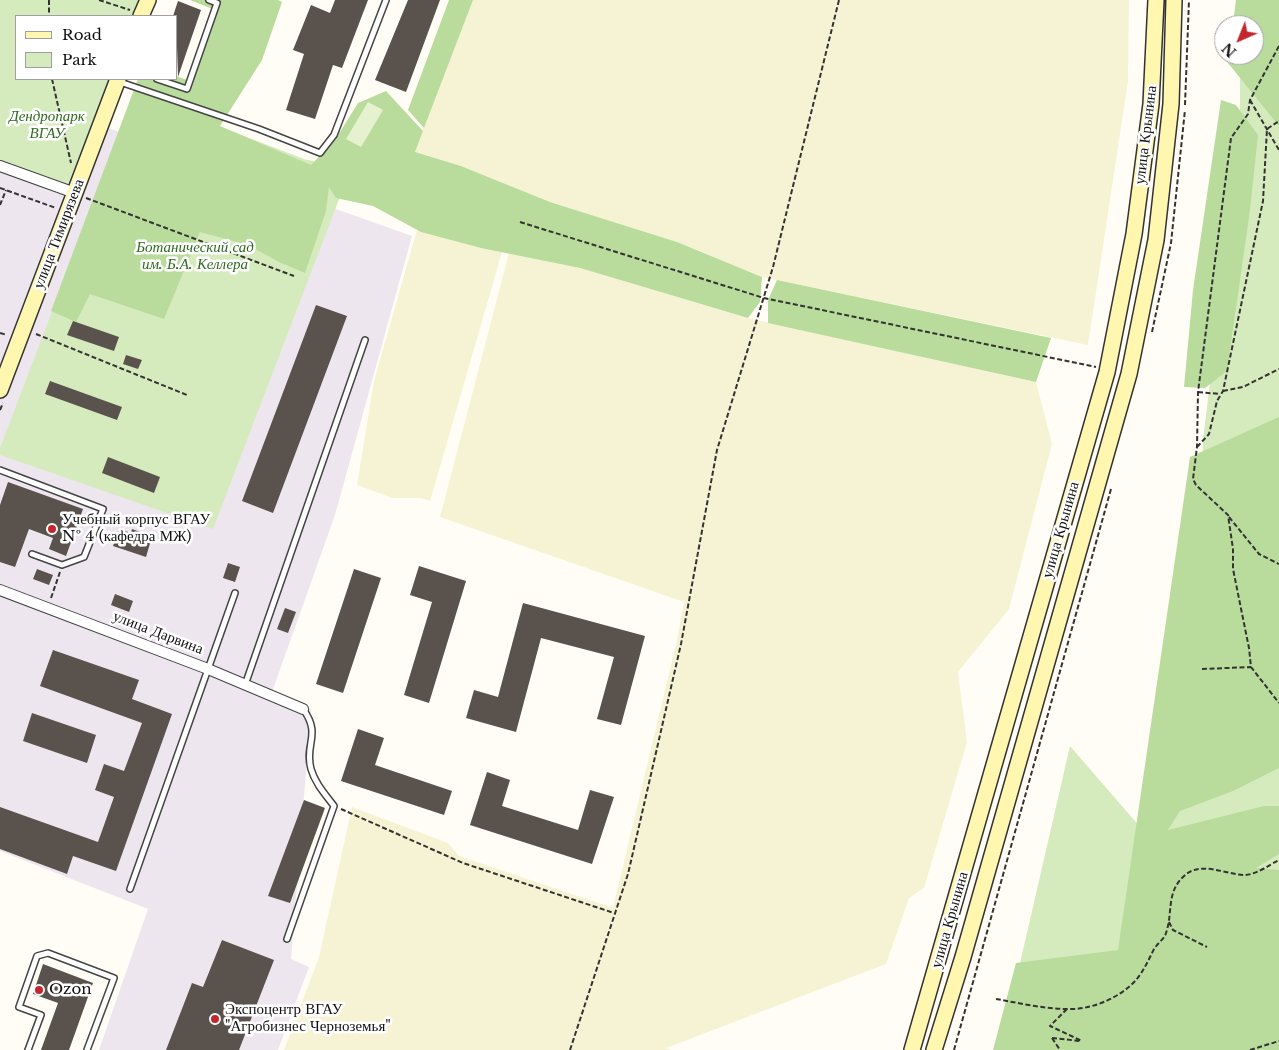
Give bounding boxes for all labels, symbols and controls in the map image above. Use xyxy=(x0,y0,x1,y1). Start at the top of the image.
legend xyxy=(15,15,178,80)
north arrow xyxy=(1214,15,1264,65)
text: Road xyxy=(62,25,102,44)
text: N xyxy=(1218,39,1240,61)
text: Park xyxy=(62,50,97,69)
street label: улица Крынина xyxy=(1131,84,1161,186)
park label: Дендропарк ВГАУ xyxy=(9,108,85,143)
street label: улица Тимирязева xyxy=(30,177,88,291)
park label: Ботанический сад им. Б.А. Келлера xyxy=(136,239,254,274)
street label: улица Крынина xyxy=(1039,480,1083,580)
place label: Учебный корпус ВГАУ № 4 (кафедра МЖ) xyxy=(62,511,210,546)
marker: Учебный корпус ВГАУ № 4 (кафедра МЖ) xyxy=(46,523,58,535)
street label: улица Дарвина xyxy=(110,607,206,659)
street label: улица Крынина xyxy=(928,870,972,970)
place label: Ozon xyxy=(49,981,92,999)
marker: Ozon xyxy=(33,984,45,996)
place label: Экспоцентр ВГАУ "Агробизнес Черноземья" xyxy=(225,1001,391,1036)
marker: Экспоцентр ВГАУ "Агробизнес Черноземья" xyxy=(209,1013,221,1025)

